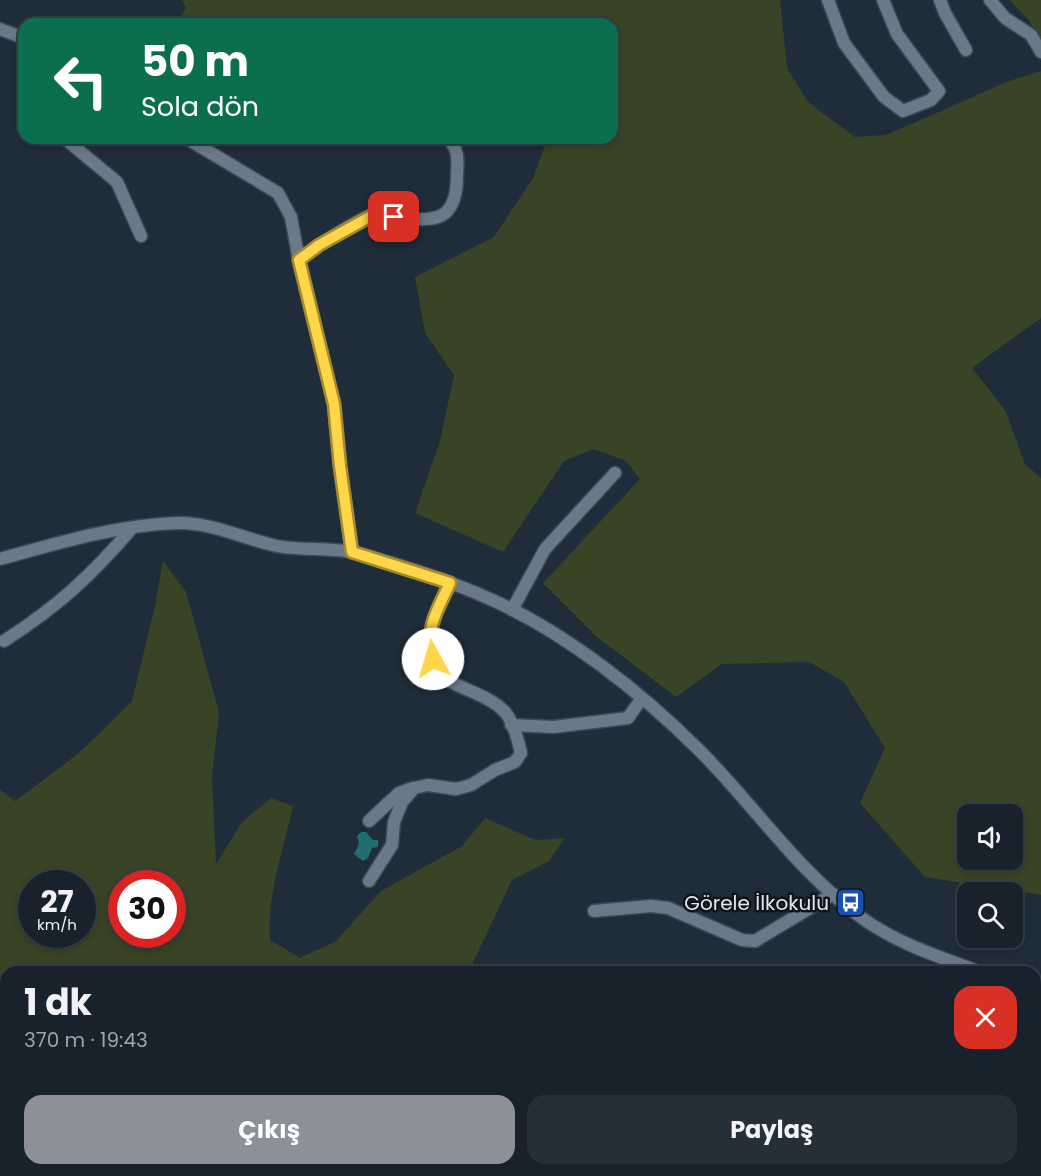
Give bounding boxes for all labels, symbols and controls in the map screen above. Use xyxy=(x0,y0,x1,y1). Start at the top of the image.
text: 50 m xyxy=(141,32,249,91)
icon: left xyxy=(42,42,120,120)
text: Sola dön xyxy=(141,88,259,125)
pin xyxy=(368,191,419,242)
icon: arrive xyxy=(377,200,410,233)
position arrow xyxy=(401,627,465,691)
map controls xyxy=(957,804,1023,948)
button: sound xyxy=(957,804,1023,870)
speed limit sign: 30 xyxy=(108,870,186,948)
text: 27 xyxy=(40,880,74,923)
button: search xyxy=(957,882,1023,948)
bus stop icon: Görele İlkokulu xyxy=(834,887,866,919)
place label: Görele İlkokulu xyxy=(684,889,829,917)
text: km/h xyxy=(37,914,77,935)
text: 1 dk xyxy=(24,977,92,1028)
button: close xyxy=(954,986,1017,1049)
text: 370 m · 19:43 xyxy=(24,1026,148,1054)
button: Çıkış xyxy=(24,1095,515,1164)
button: Paylaş xyxy=(527,1095,1017,1164)

